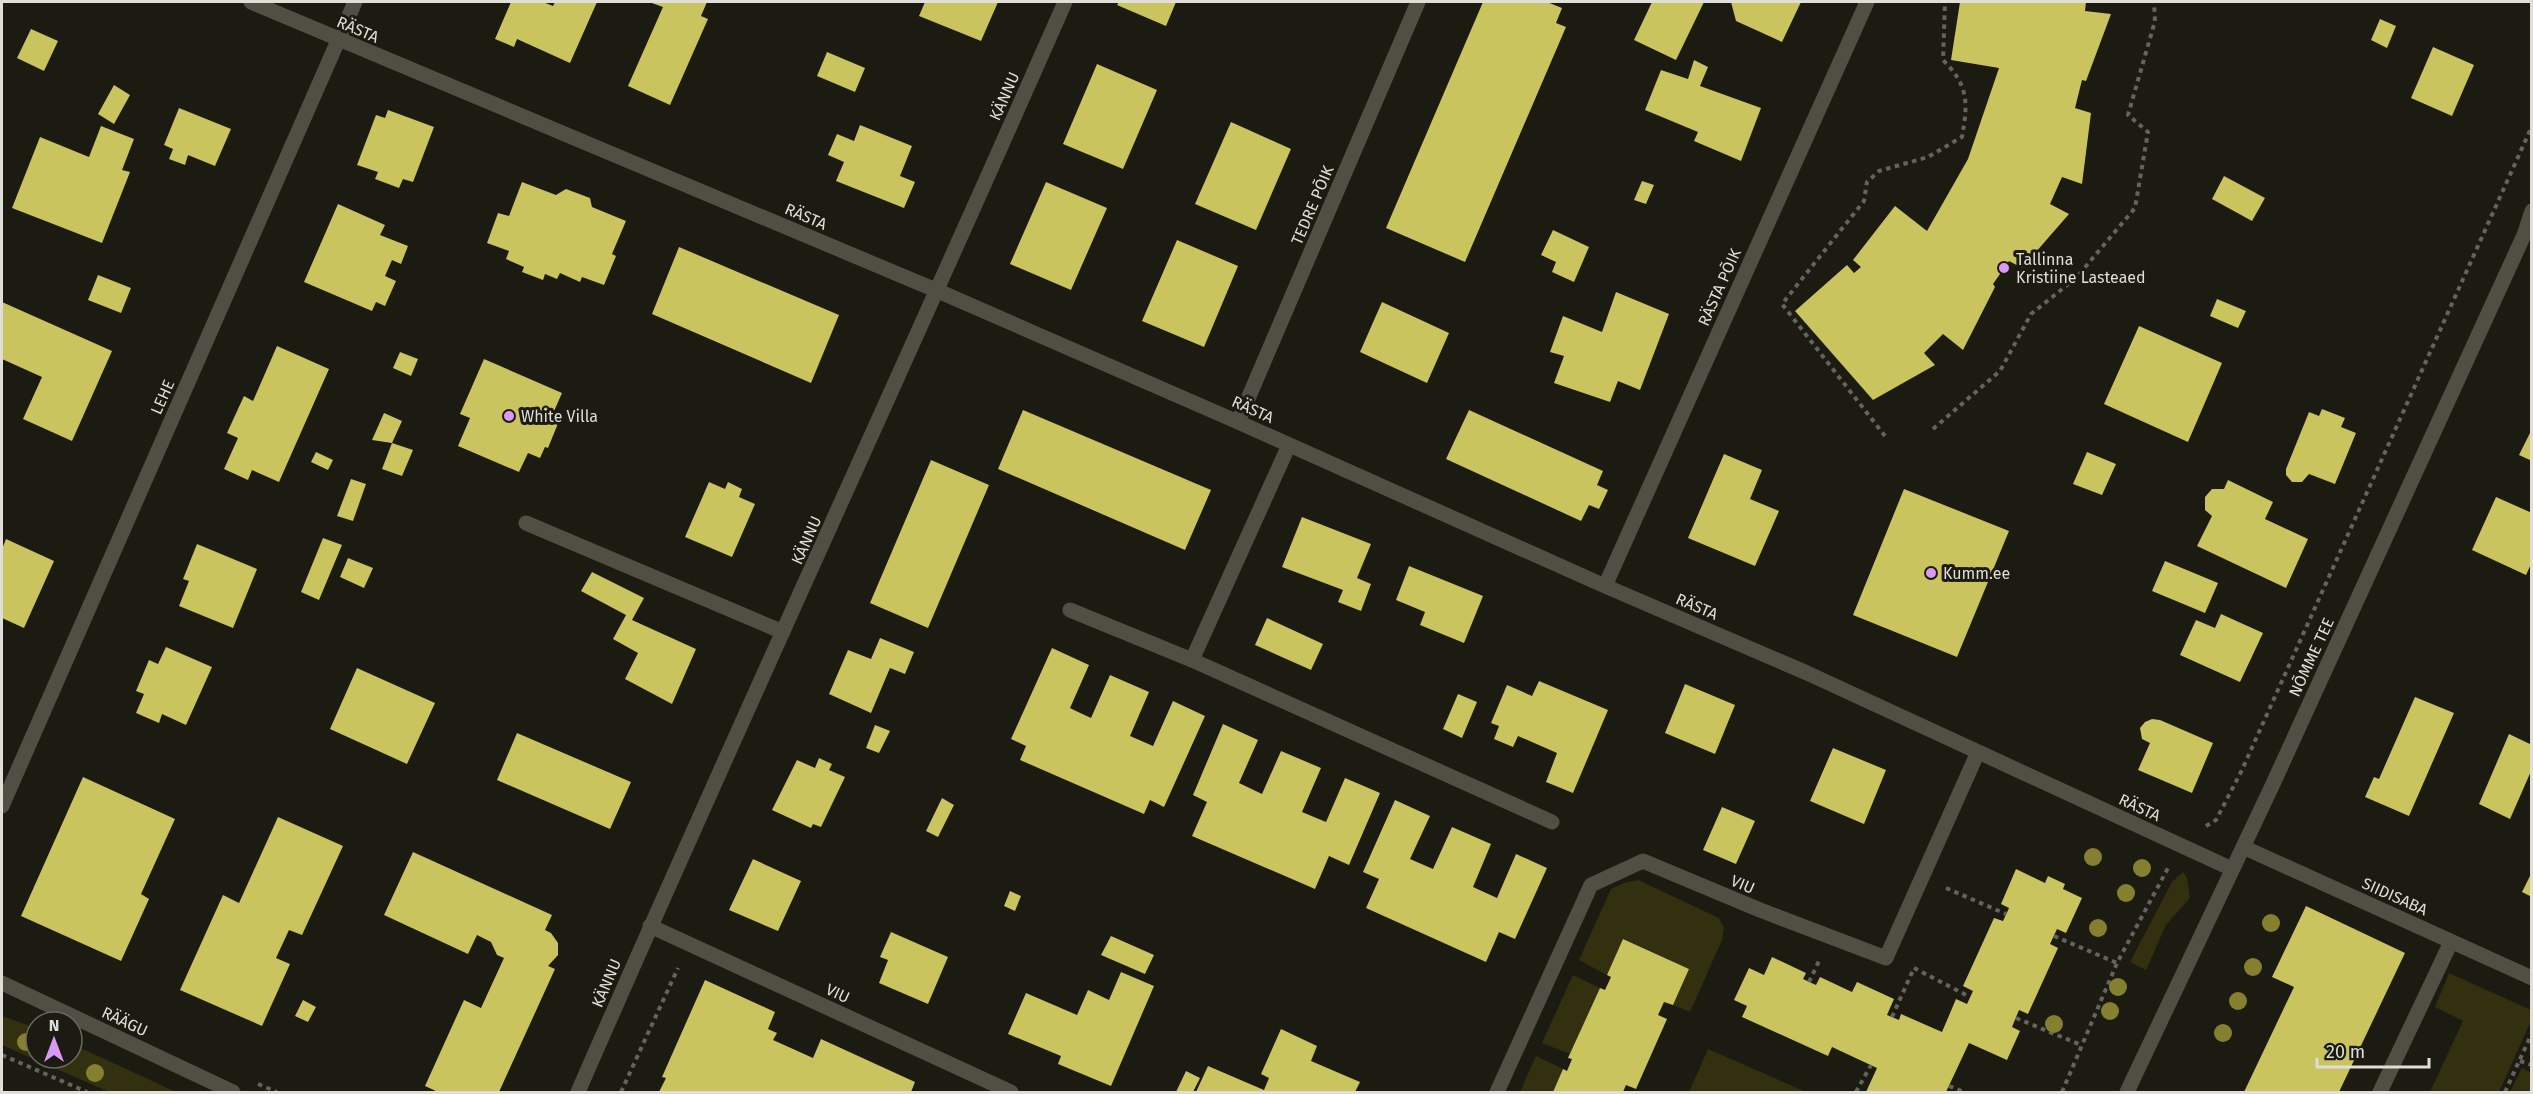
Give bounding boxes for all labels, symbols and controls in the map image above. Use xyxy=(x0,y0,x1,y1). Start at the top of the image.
street label: RÄSTA xyxy=(334,12,382,47)
street label: KÄNNU xyxy=(985,69,1024,123)
street label: TEDRE PÕIK xyxy=(1287,162,1338,248)
street label: RÄSTA xyxy=(782,199,830,234)
street label: RÄSTA PÕIK xyxy=(1694,245,1745,329)
place label: Tallinna Kristiine Lasteaed xyxy=(2016,250,2146,287)
marker: Tallinna Kristiine Lasteaed xyxy=(1997,261,2011,275)
street label: LEHE xyxy=(146,377,178,417)
street label: RÄSTA xyxy=(1229,392,1277,427)
place label: White Villa xyxy=(521,407,598,426)
marker: White Villa xyxy=(502,409,516,423)
street label: KÄNNU xyxy=(787,513,826,567)
place label: Kumm.ee xyxy=(1943,564,2010,583)
marker: Kumm.ee xyxy=(1924,566,1938,580)
street label: RÄSTA xyxy=(1673,589,1721,624)
street label: NÕMME TEE xyxy=(2285,615,2338,700)
street label: RÄSTA xyxy=(2116,790,2164,826)
street label: VIU xyxy=(1728,871,1758,898)
street label: SIIDISABA xyxy=(2359,874,2431,920)
street label: KÄNNU xyxy=(588,956,625,1010)
street label: VIU xyxy=(823,980,853,1007)
street label: RÄÄGU xyxy=(99,1003,151,1040)
north arrow xyxy=(24,1010,84,1070)
text: N xyxy=(49,1016,59,1035)
scale bar xyxy=(2317,1031,2430,1069)
text: 20 m xyxy=(2326,1041,2365,1063)

